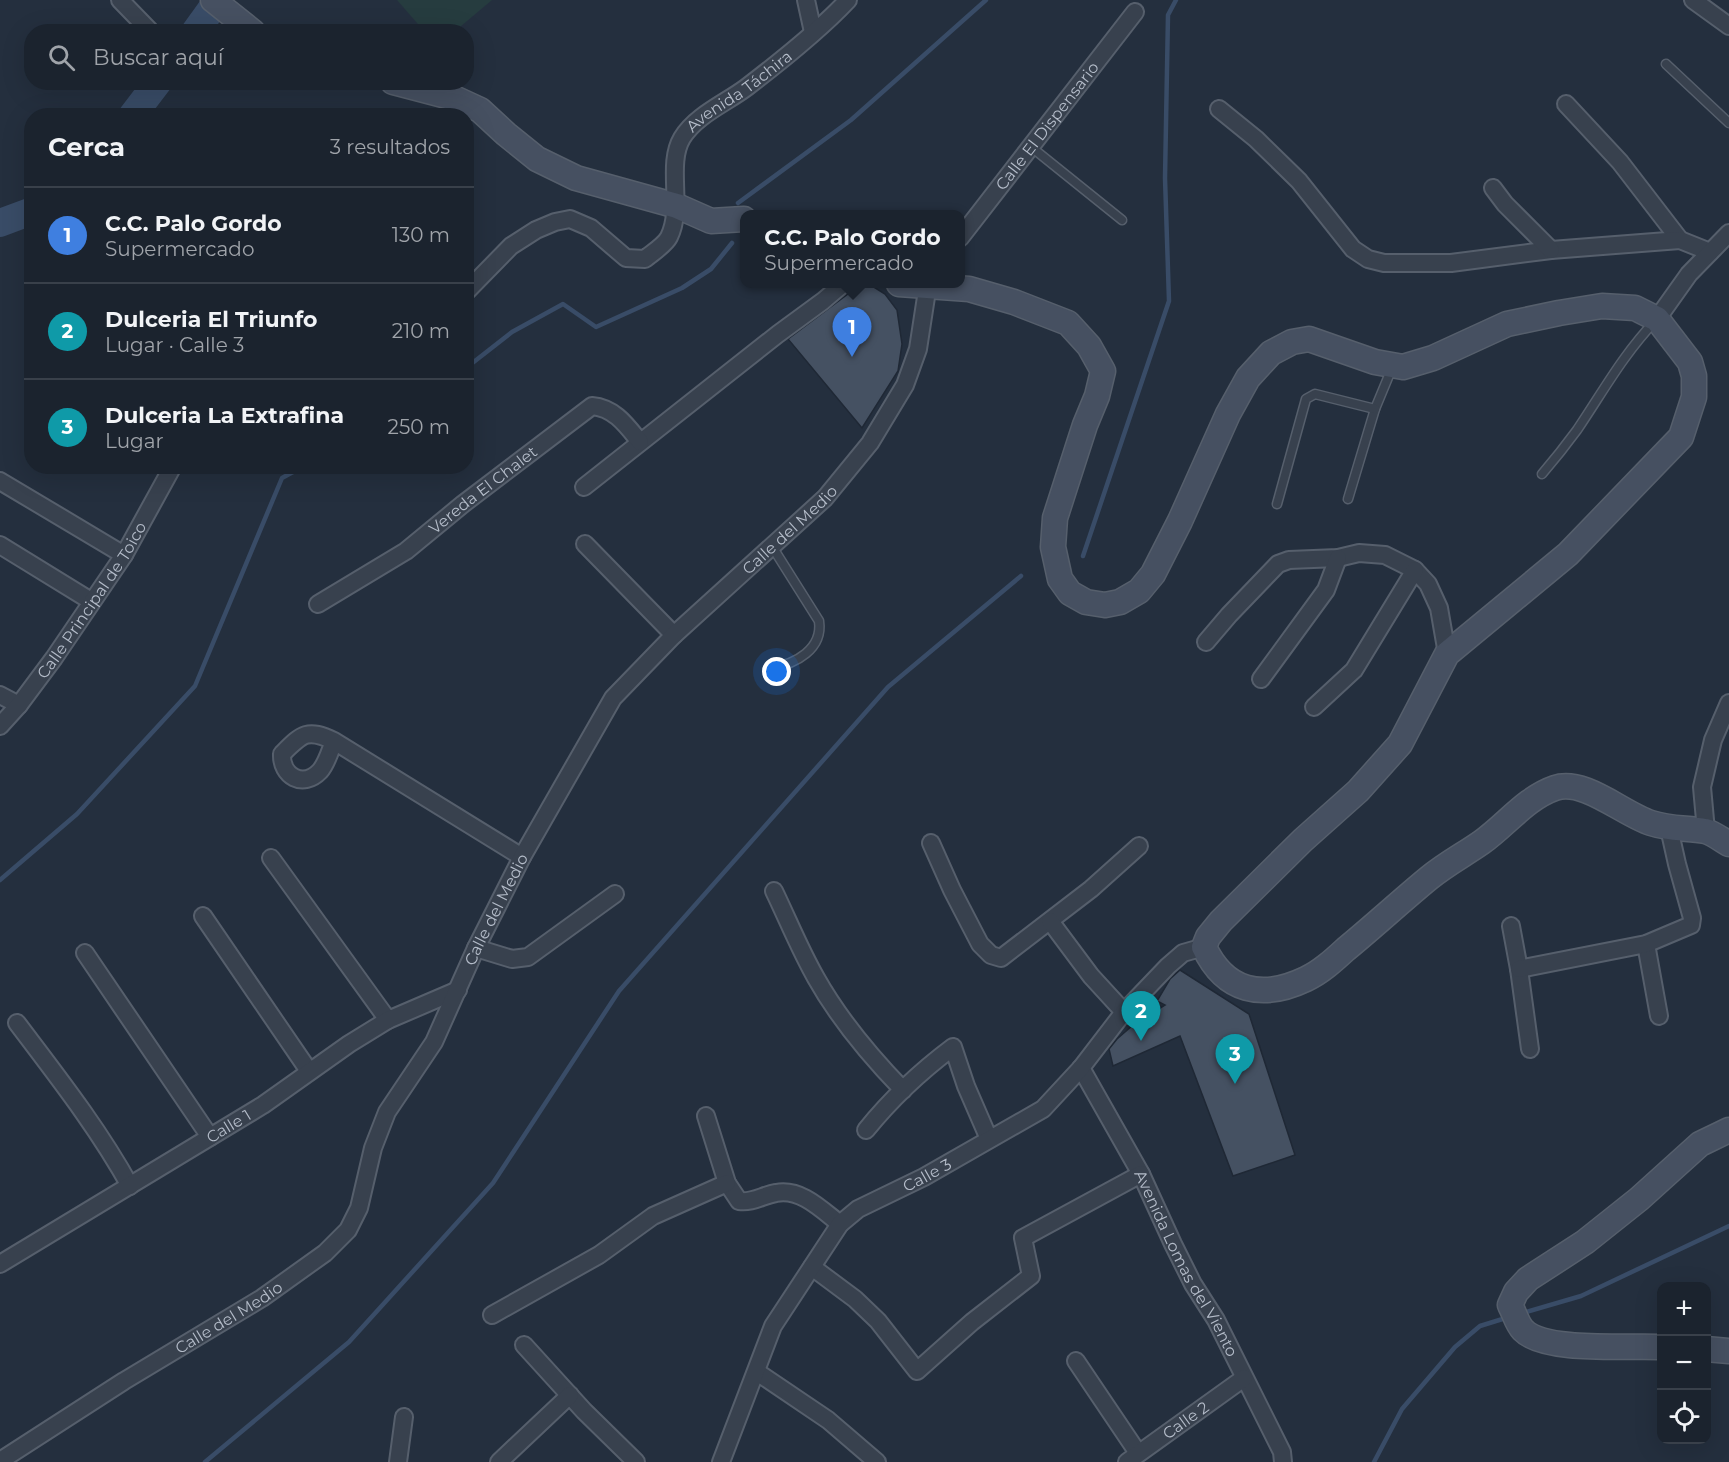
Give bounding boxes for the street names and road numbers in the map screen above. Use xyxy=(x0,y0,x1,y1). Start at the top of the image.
street label: Avenida Táchira xyxy=(682,46,796,136)
street label: Calle El Dispensario xyxy=(991,58,1103,194)
street label: Vereda El Chalet xyxy=(425,442,541,538)
street label: Calle del Medio xyxy=(738,481,841,578)
street label: Calle Principal de Toico xyxy=(33,518,150,682)
street label: Calle del Medio xyxy=(460,850,532,968)
street label: Calle 1 xyxy=(203,1105,254,1147)
street label: Calle 3 xyxy=(900,1154,954,1195)
street label: Avenida Lomas del Viento xyxy=(1131,1167,1242,1360)
street label: Calle del Medio xyxy=(172,1277,286,1358)
street label: Calle 2 xyxy=(1159,1397,1212,1443)

